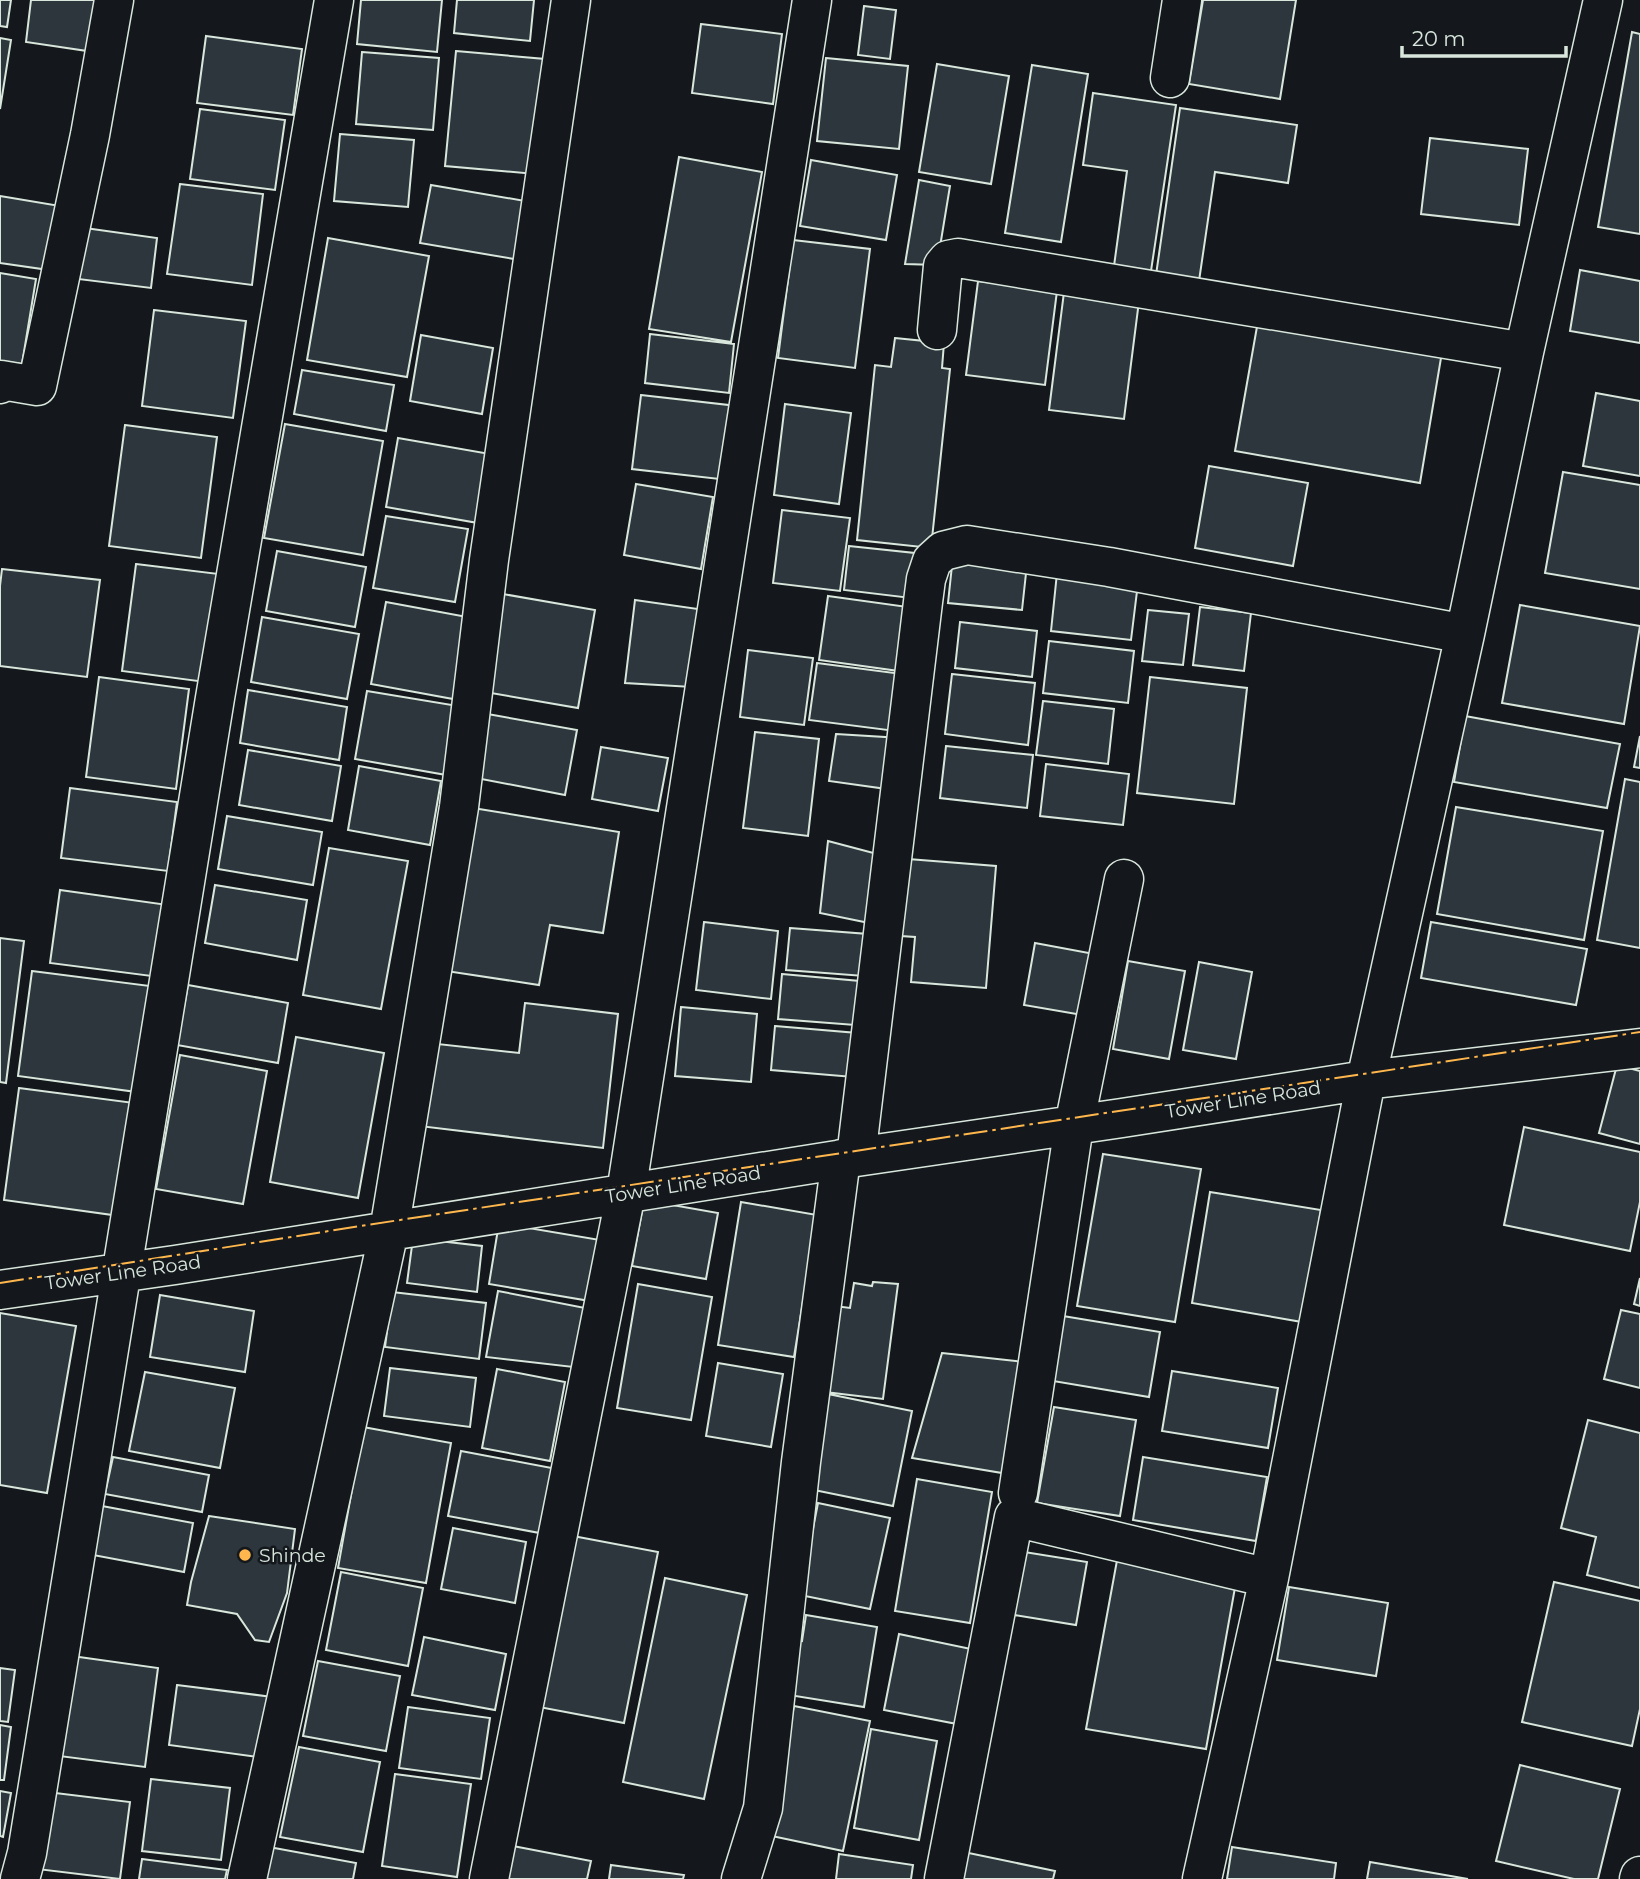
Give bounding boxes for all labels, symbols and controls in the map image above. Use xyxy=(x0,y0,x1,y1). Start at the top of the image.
scale bar xyxy=(1402,14,1566,58)
text: 20 m xyxy=(1412,26,1466,51)
street label: Tower Line Road xyxy=(1164,1076,1323,1123)
street label: Tower Line Road xyxy=(604,1161,763,1208)
street label: Tower Line Road xyxy=(44,1250,203,1295)
place label: Shinde xyxy=(259,1544,326,1567)
marker: Shinde xyxy=(237,1547,253,1563)

